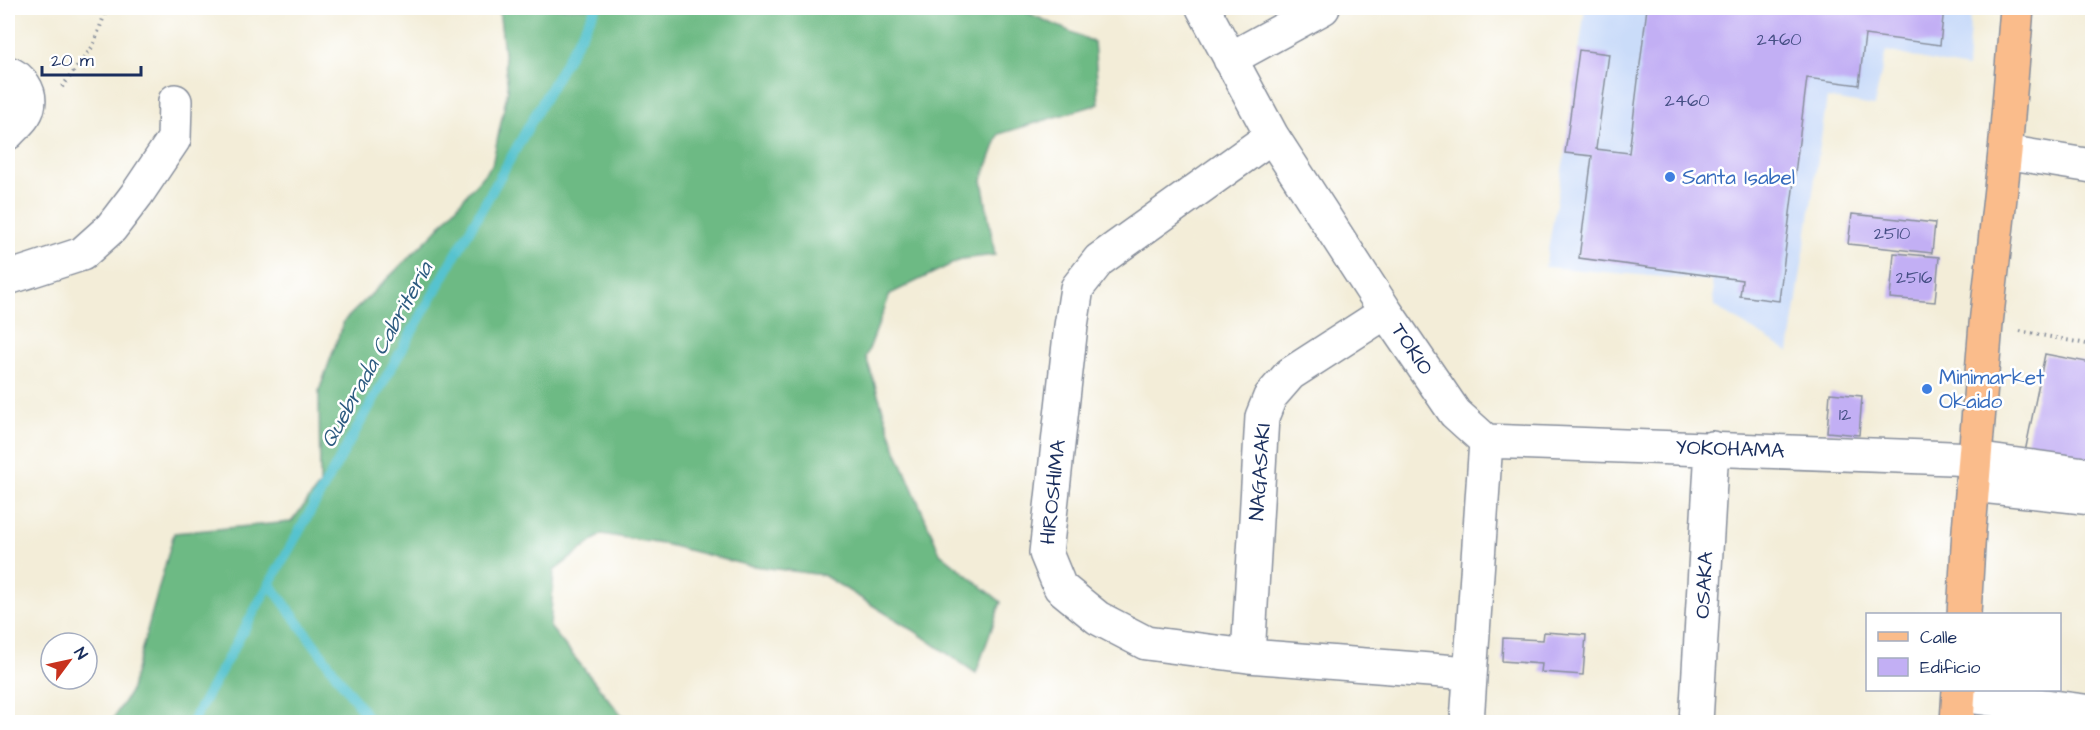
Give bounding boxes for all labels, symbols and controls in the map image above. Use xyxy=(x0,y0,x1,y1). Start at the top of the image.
house number: 2460 xyxy=(1756,27,1802,52)
scale bar xyxy=(42,39,141,77)
text: 20 m xyxy=(51,48,94,73)
house number: 2460 xyxy=(1664,88,1710,113)
place label: Santa Isabel xyxy=(1682,163,1795,192)
marker: Santa Isabel xyxy=(1663,170,1677,184)
house number: 2510 xyxy=(1874,221,1910,246)
water label: Quebrada Cabritería xyxy=(313,255,442,453)
house number: 2516 xyxy=(1896,265,1932,290)
street label: TOKIO xyxy=(1384,317,1440,381)
place label: Minimarket Okaido xyxy=(1939,363,2045,416)
marker: Minimarket Okaido xyxy=(1920,382,1934,396)
house number: 12 xyxy=(1839,402,1852,427)
street label: NAGASAKI xyxy=(1242,422,1278,522)
street label: YOKOHAMA xyxy=(1675,433,1786,465)
street label: HIROSHIMA xyxy=(1033,438,1073,546)
street label: OSAKA xyxy=(1688,550,1720,619)
legend xyxy=(1866,613,2061,691)
text: Calle xyxy=(1920,625,1958,650)
north arrow xyxy=(39,631,99,691)
text: N xyxy=(69,643,93,664)
text: Edificio xyxy=(1920,655,1980,680)

